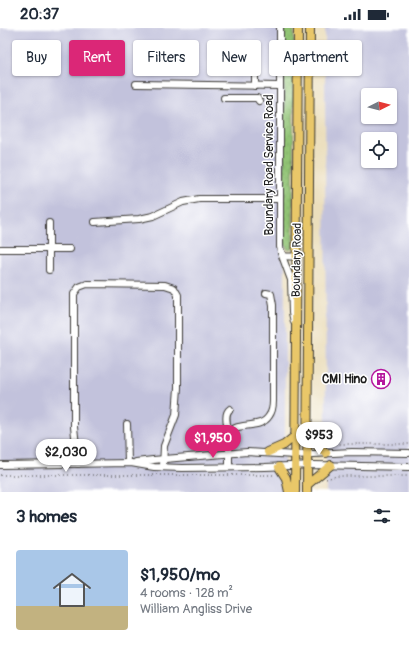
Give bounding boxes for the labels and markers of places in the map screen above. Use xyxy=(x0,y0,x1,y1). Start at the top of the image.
building icon: CMI Hino xyxy=(370,368,392,390)
place label: CMI Hino xyxy=(322,372,368,387)
pin: $953 xyxy=(295,422,343,456)
pin: $1,950 xyxy=(180,425,246,459)
pin: $2,030 xyxy=(33,439,99,473)

